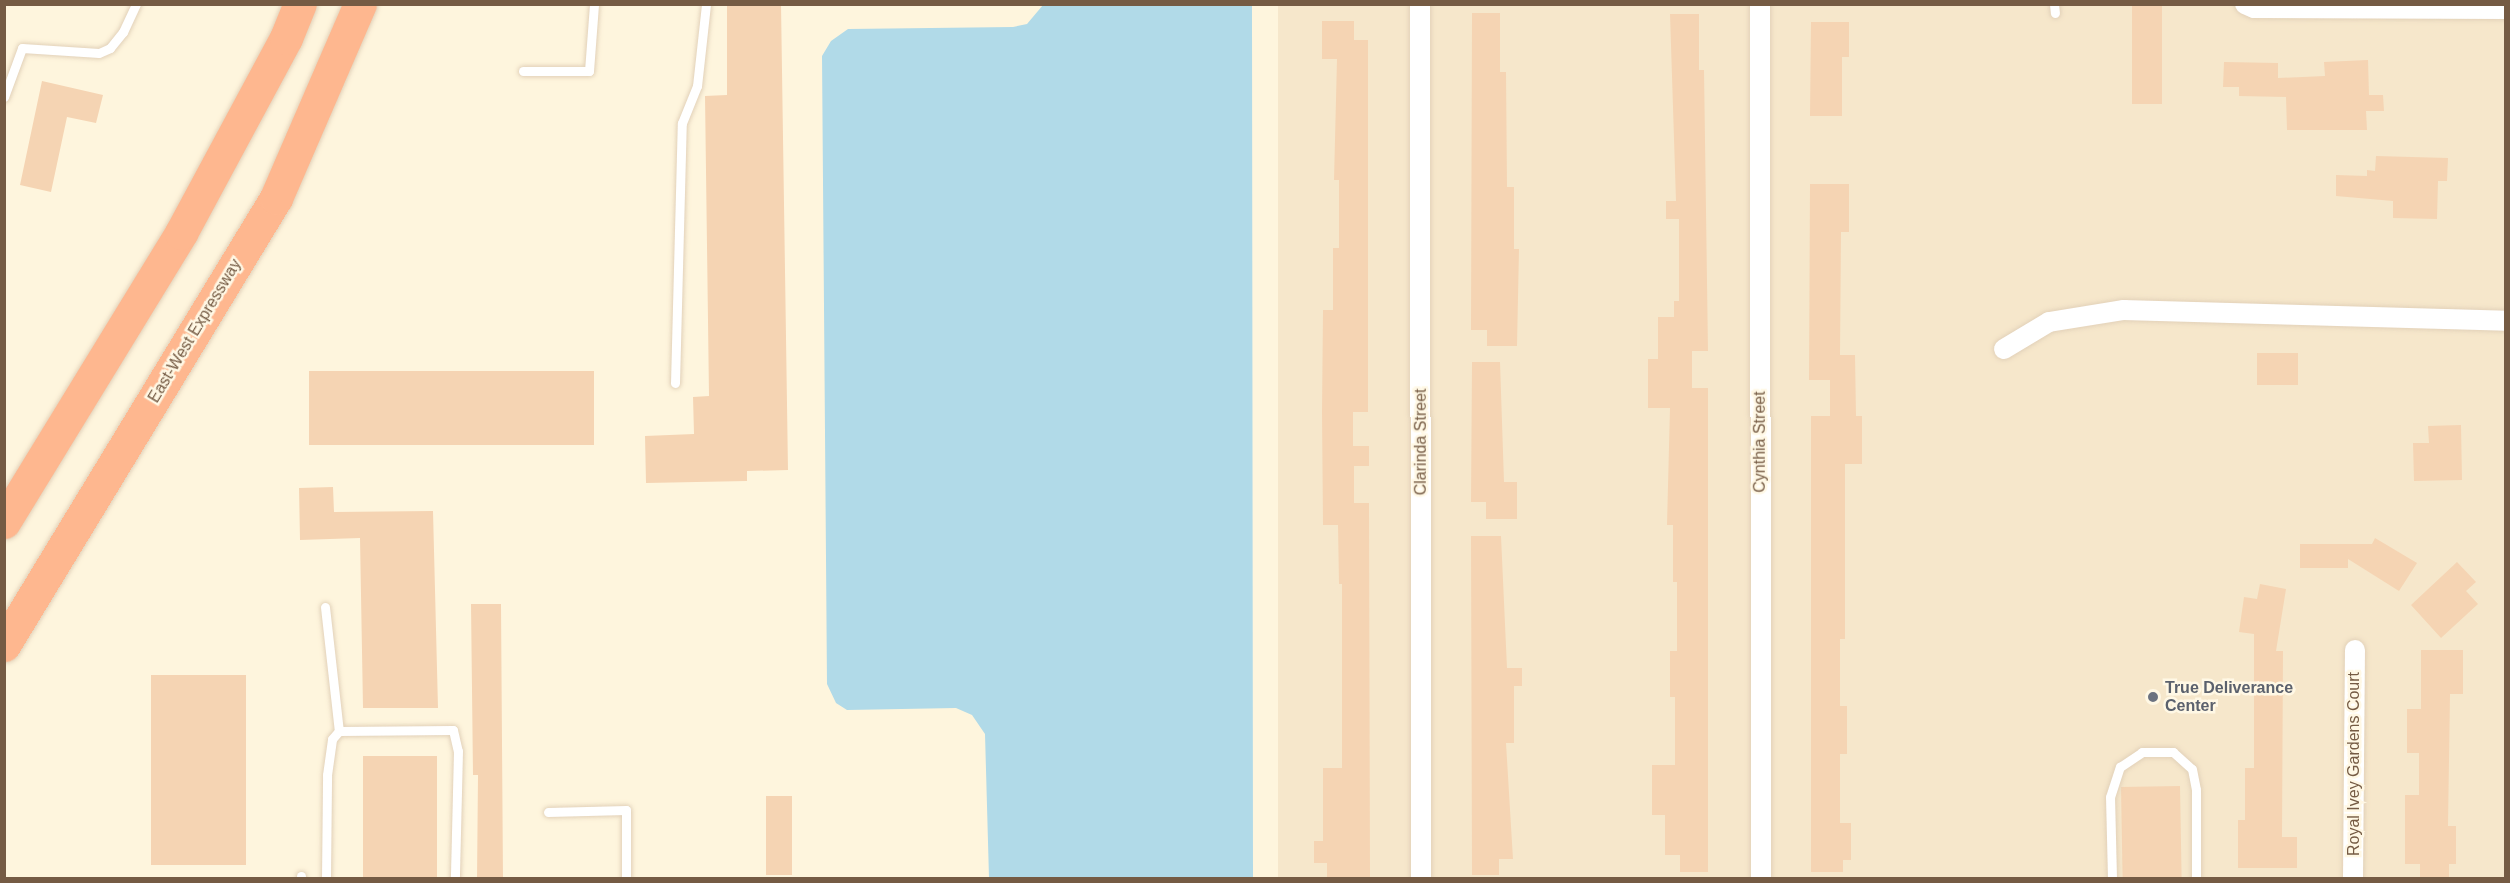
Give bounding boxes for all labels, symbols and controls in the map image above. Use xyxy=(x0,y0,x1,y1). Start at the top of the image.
street label: East-West Expressway xyxy=(144,256,246,406)
street label: Clarinda Street xyxy=(1411,389,1431,495)
street label: Cynthia Street xyxy=(1750,391,1770,493)
street label: Royal Ivey Gardens Court xyxy=(2344,672,2364,856)
place label: True Deliverance Center xyxy=(2165,678,2293,716)
marker: True Deliverance Center xyxy=(2146,690,2160,704)

